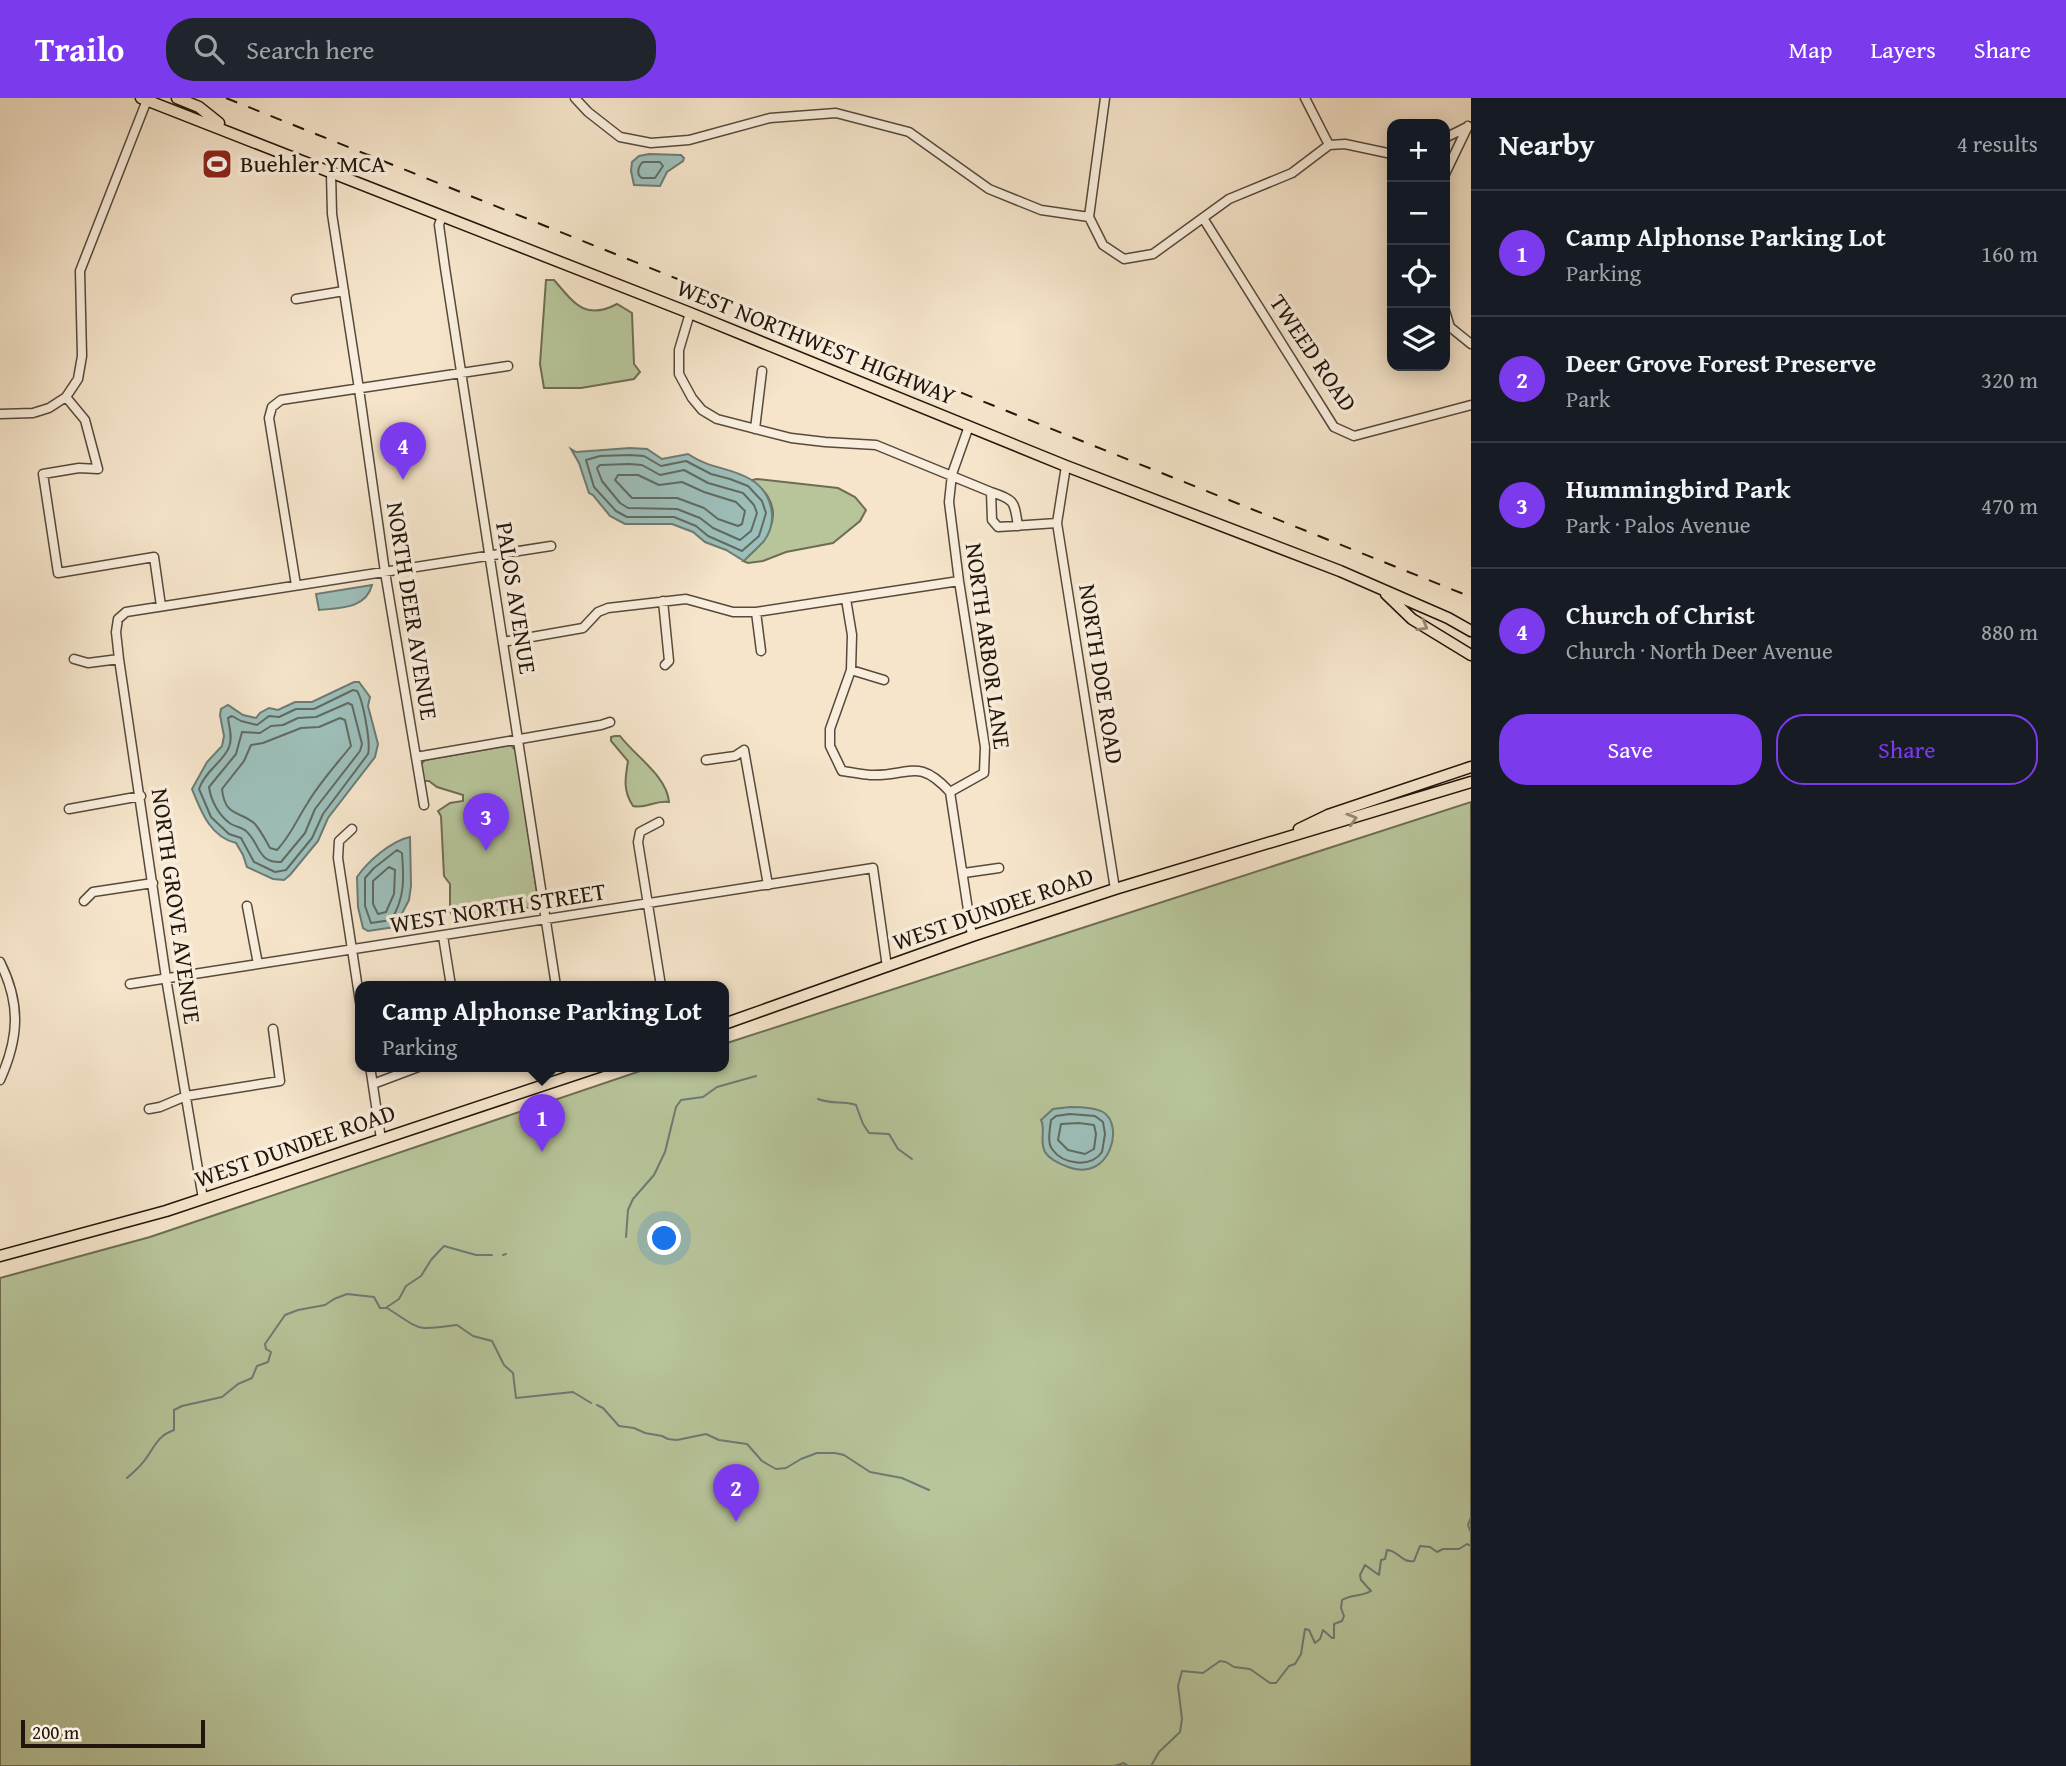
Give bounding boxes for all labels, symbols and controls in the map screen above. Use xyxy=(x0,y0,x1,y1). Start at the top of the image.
search box xyxy=(166,18,656,81)
text: Trailo xyxy=(35,25,124,73)
icon: search xyxy=(190,30,228,68)
text: Search here xyxy=(246,30,375,69)
text: Map xyxy=(1789,32,1832,67)
text: Layers xyxy=(1870,32,1936,67)
text: Share xyxy=(1974,32,2031,67)
map controls xyxy=(1387,119,1450,371)
button: + xyxy=(1387,119,1450,182)
text: Nearby xyxy=(1499,122,1595,166)
text: 4 results xyxy=(1957,127,2038,160)
place label: Buehler YMCA xyxy=(240,146,386,181)
sports icon: Buehler YMCA xyxy=(200,147,234,181)
button: − xyxy=(1387,182,1450,245)
text: Camp Alphonse Parking Lot xyxy=(1566,217,1886,256)
text: 1 xyxy=(1516,237,1528,270)
text: 160 m xyxy=(1981,237,2038,270)
button: locate xyxy=(1387,245,1450,308)
text: Parking xyxy=(1566,256,1641,289)
street label: WEST NORTHWEST HIGHWAY xyxy=(672,270,961,414)
street label: TWEED ROAD xyxy=(1261,287,1366,418)
button: layers xyxy=(1387,308,1450,371)
text: Deer Grove Forest Preserve xyxy=(1566,343,1876,382)
text: 2 xyxy=(1516,363,1528,396)
text: 320 m xyxy=(1981,363,2038,396)
text: Park xyxy=(1566,382,1610,415)
pin: 4 xyxy=(380,422,426,480)
text: Hummingbird Park xyxy=(1566,469,1790,508)
text: 3 xyxy=(1516,489,1528,522)
text: 470 m xyxy=(1981,489,2038,522)
street label: NORTH DEER AVENUE xyxy=(378,499,447,723)
text: Park · Palos Avenue xyxy=(1566,508,1751,541)
street label: PALOS AVENUE xyxy=(487,519,546,676)
street label: NORTH ARBOR LANE xyxy=(957,540,1020,751)
street label: NORTH DOE ROAD xyxy=(1070,581,1133,766)
text: Church of Christ xyxy=(1566,595,1755,634)
text: 4 xyxy=(1516,615,1528,648)
text: 880 m xyxy=(1981,615,2038,648)
one-way arrow xyxy=(1416,617,1429,630)
text: Church · North Deer Avenue xyxy=(1566,634,1833,667)
button: Save xyxy=(1499,714,1762,785)
button: Share xyxy=(1776,714,2038,785)
street label: NORTH GROVE AVENUE xyxy=(143,786,210,1026)
pin: 3 xyxy=(463,793,509,851)
one-way arrow xyxy=(1346,812,1358,827)
street label: WEST DUNDEE ROAD xyxy=(888,858,1098,959)
street label: WEST NORTH STREET xyxy=(388,873,608,942)
popup xyxy=(355,981,729,1072)
text: Camp Alphonse Parking Lot xyxy=(382,991,702,1030)
text: Parking xyxy=(382,1030,457,1063)
pin: 1 xyxy=(519,1094,565,1152)
street label: WEST DUNDEE ROAD xyxy=(190,1095,400,1196)
your location xyxy=(647,1221,681,1255)
pin: 2 xyxy=(713,1464,759,1522)
scale bar xyxy=(21,1717,205,1749)
text: 200 m xyxy=(32,1718,79,1746)

